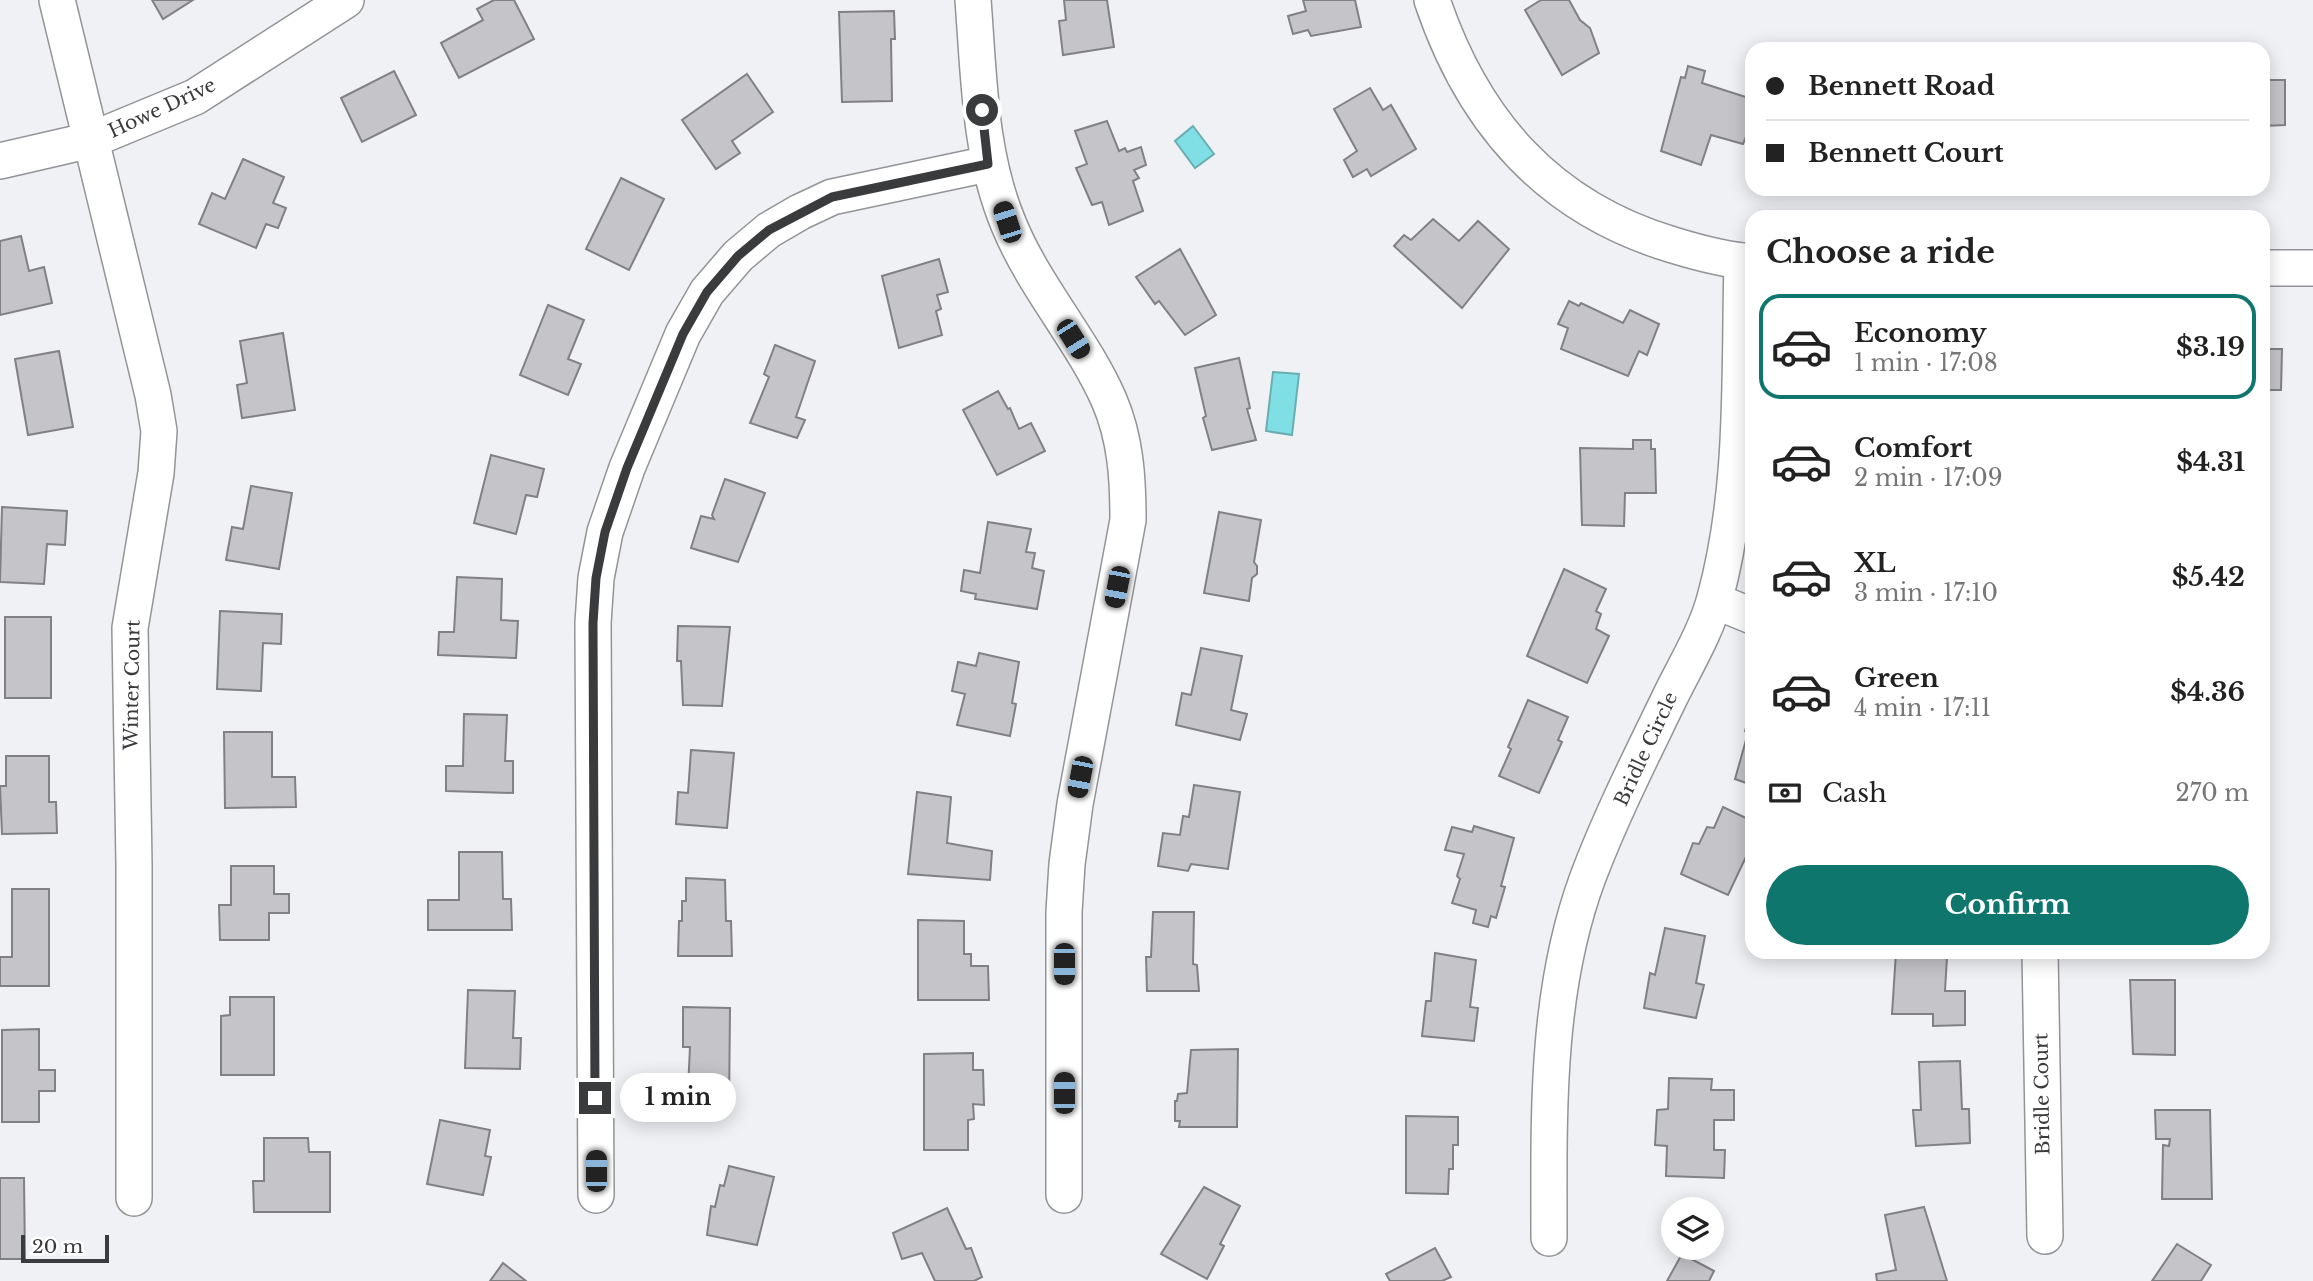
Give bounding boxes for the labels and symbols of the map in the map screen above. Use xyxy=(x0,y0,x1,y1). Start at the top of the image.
street label: Howe Drive xyxy=(105,73,219,143)
route start xyxy=(966,94,998,126)
car xyxy=(991,199,1024,245)
car xyxy=(1053,316,1094,362)
car xyxy=(1103,564,1132,610)
street label: Winter Court xyxy=(119,619,145,751)
street label: Bridle Circle xyxy=(1610,688,1682,810)
car xyxy=(1066,754,1095,800)
car xyxy=(1054,943,1075,985)
street label: Bridle Court xyxy=(2029,1032,2055,1155)
car xyxy=(1054,1072,1075,1114)
callout: 1 min xyxy=(620,1074,735,1122)
route end xyxy=(579,1082,611,1114)
car xyxy=(586,1150,607,1192)
scale bar xyxy=(21,1232,108,1264)

